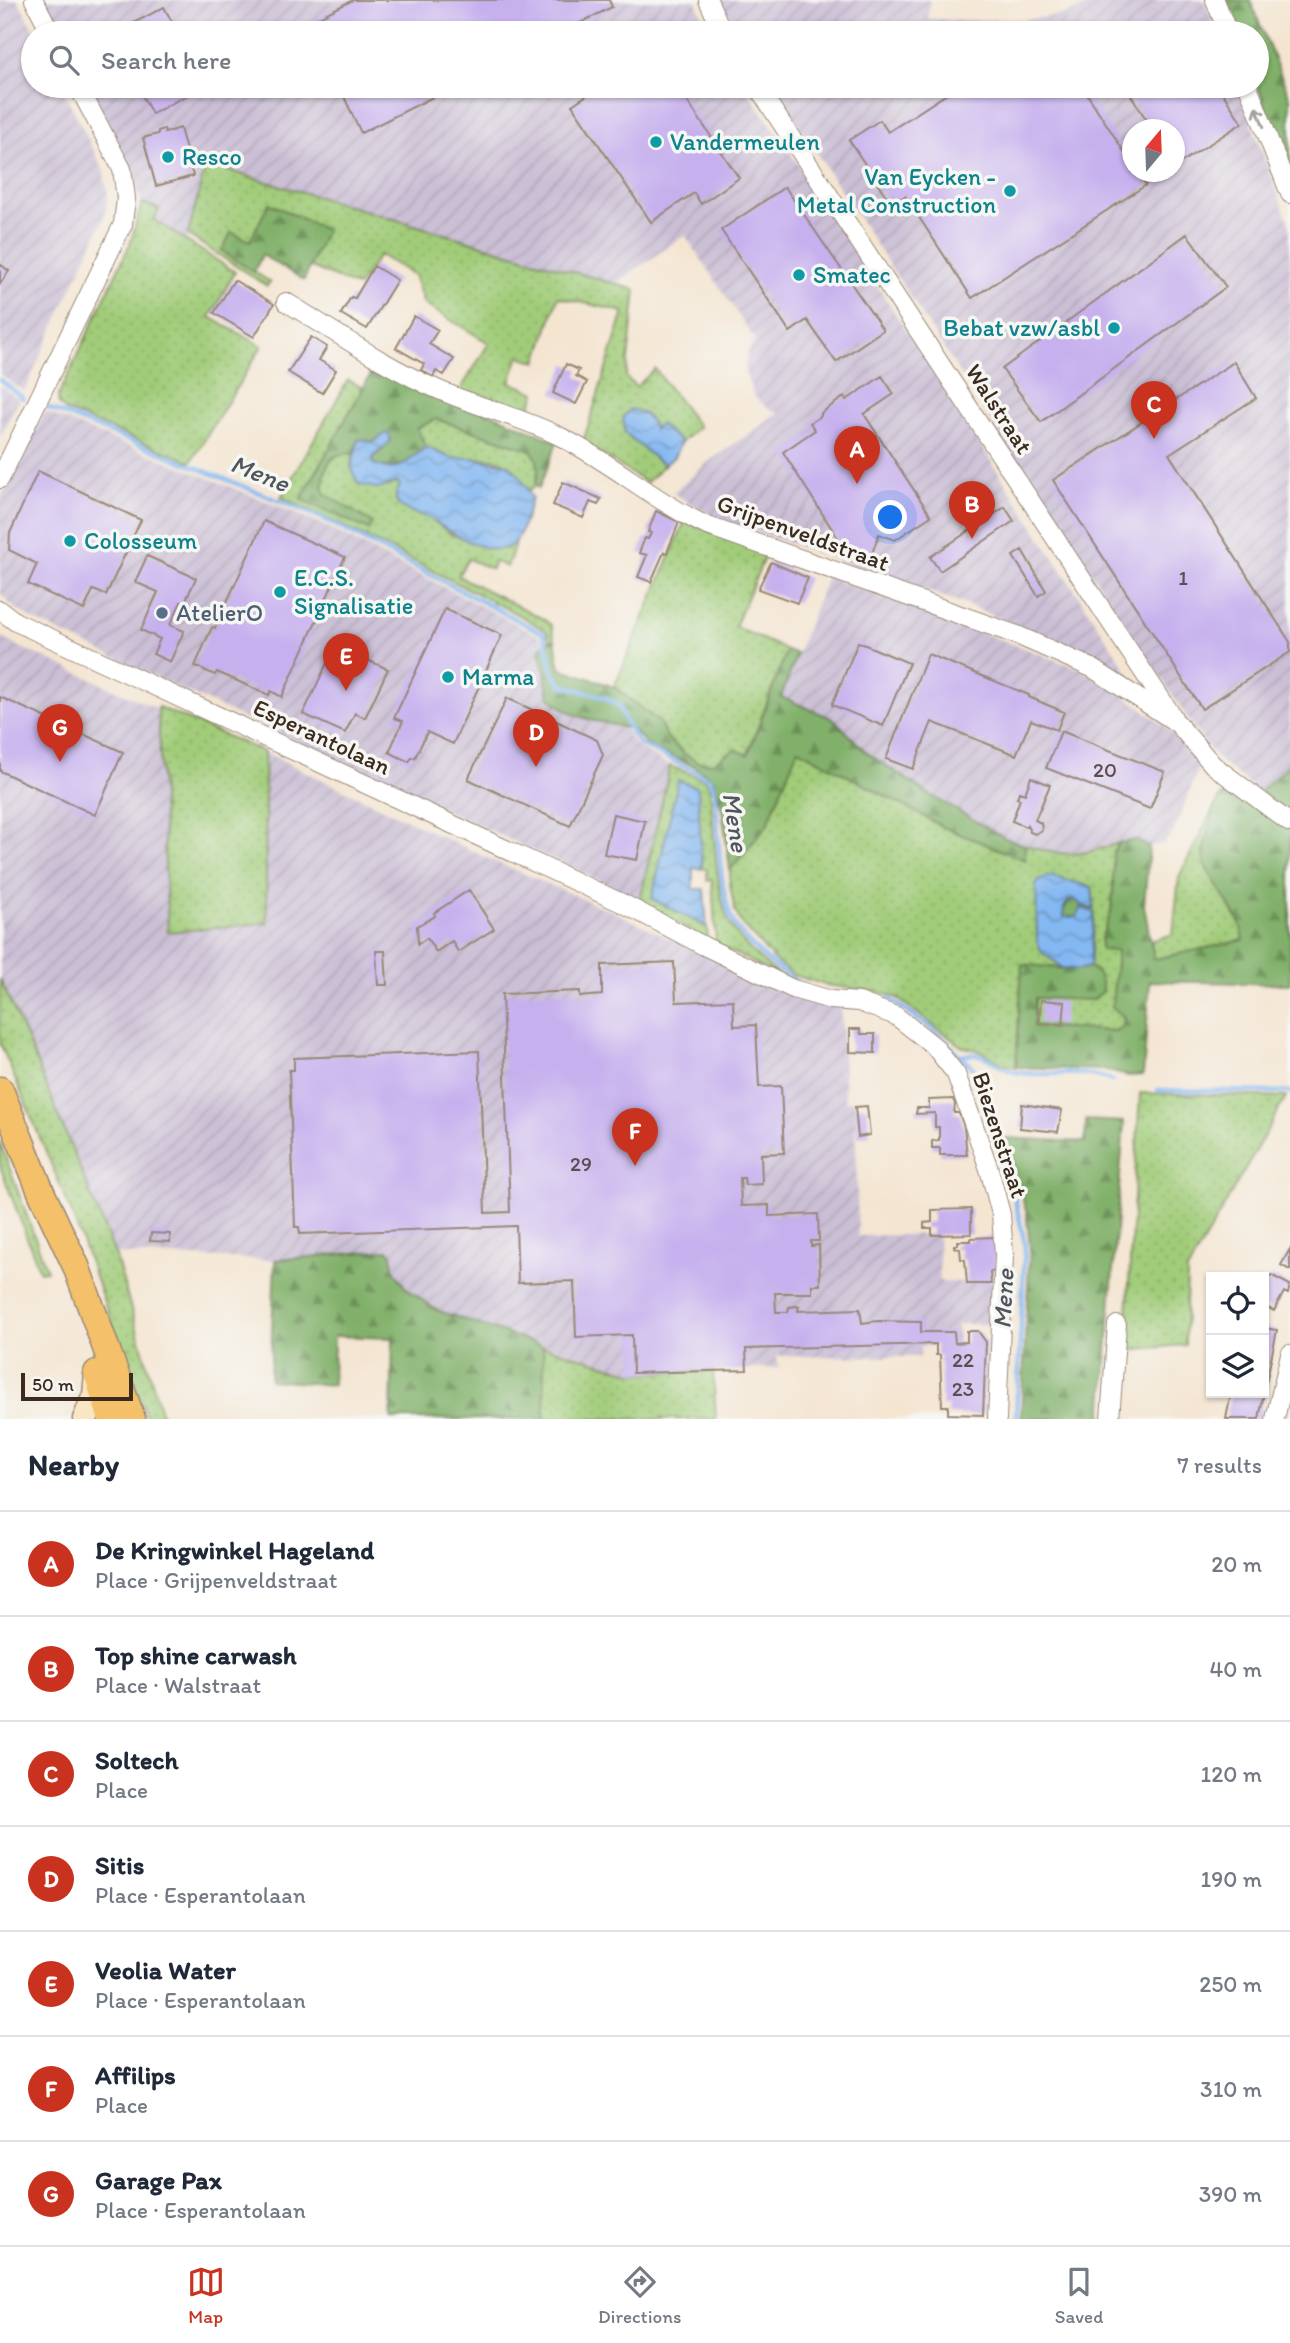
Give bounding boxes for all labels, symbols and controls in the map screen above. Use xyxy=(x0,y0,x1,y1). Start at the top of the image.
search box xyxy=(21,21,1269,98)
icon: search xyxy=(45,41,83,79)
text: Search here xyxy=(101,44,231,76)
one-way arrow xyxy=(1253,106,1266,128)
north arrow xyxy=(1122,119,1185,182)
place label: Vandermeulen xyxy=(670,127,820,156)
marker: Vandermeulen xyxy=(648,134,664,150)
place label: Resco xyxy=(182,142,242,171)
marker: Resco xyxy=(160,149,176,165)
place label: Van Eycken - Metal Construction xyxy=(797,162,996,219)
marker: Van Eycken - Metal Construction xyxy=(1002,183,1018,199)
place label: Smatec xyxy=(813,260,891,289)
marker: Smatec xyxy=(791,267,807,283)
place label: Bebat vzw/asbl xyxy=(943,313,1100,342)
marker: Bebat vzw/asbl xyxy=(1106,320,1122,336)
street label: Walstraat xyxy=(960,358,1039,459)
pin: C xyxy=(1131,381,1177,439)
pin: A xyxy=(834,426,880,484)
water label: Mene xyxy=(226,447,295,500)
pin: B xyxy=(949,481,995,539)
street label: Grijpenveldstraat xyxy=(713,488,893,577)
your location xyxy=(873,500,907,534)
place label: Colosseum xyxy=(84,526,197,555)
marker: Colosseum xyxy=(62,533,78,549)
place label: E.C.S. Signalisatie xyxy=(294,563,413,620)
house number: 1 xyxy=(1178,565,1188,590)
marker: E.C.S. Signalisatie xyxy=(272,584,288,600)
place label: AtelierO xyxy=(176,598,263,627)
marker: AtelierO xyxy=(154,605,170,621)
pin: E xyxy=(323,633,369,691)
place label: Marma xyxy=(462,662,534,691)
marker: Marma xyxy=(440,669,456,685)
street label: Esperantolaan xyxy=(249,692,396,781)
pin: G xyxy=(37,704,83,762)
pin: D xyxy=(513,709,559,767)
house number: 20 xyxy=(1093,757,1117,782)
water label: Mene xyxy=(716,790,757,856)
street label: Biezenstraat xyxy=(966,1068,1034,1202)
pin: F xyxy=(612,1108,658,1166)
house number: 29 xyxy=(570,1151,592,1176)
water label: Mene xyxy=(985,1267,1021,1330)
map controls xyxy=(1206,1272,1269,1398)
button: locate xyxy=(1206,1272,1269,1335)
button: layers xyxy=(1206,1335,1269,1398)
house number: 22 xyxy=(952,1347,974,1372)
scale bar xyxy=(21,1370,133,1402)
text: 50 m xyxy=(32,1373,74,1396)
house number: 23 xyxy=(952,1376,974,1401)
text: Nearby xyxy=(28,1446,119,1483)
text: 7 results xyxy=(1177,1451,1262,1479)
text: De Kringwinkel Hageland xyxy=(95,1534,374,1566)
text: A xyxy=(44,1550,58,1578)
text: 20 m xyxy=(1211,1550,1262,1578)
text: Place · Grijpenveldstraat xyxy=(95,1566,337,1594)
text: Top shine carwash xyxy=(95,1639,297,1671)
text: B xyxy=(44,1655,58,1683)
text: 40 m xyxy=(1209,1655,1262,1683)
text: Place · Walstraat xyxy=(95,1671,261,1699)
text: Soltech xyxy=(95,1744,179,1776)
text: C xyxy=(44,1760,58,1788)
text: 120 m xyxy=(1201,1760,1262,1788)
text: Place xyxy=(95,1776,148,1804)
text: Sitis xyxy=(95,1849,144,1881)
text: D xyxy=(43,1865,59,1893)
text: 190 m xyxy=(1201,1865,1262,1893)
text: Place · Esperantolaan xyxy=(95,1881,306,1909)
text: Veolia Water xyxy=(95,1954,236,1986)
text: E xyxy=(45,1970,57,1998)
text: 250 m xyxy=(1199,1970,1262,1998)
text: Place · Esperantolaan xyxy=(95,1986,306,2014)
text: Affilips xyxy=(95,2059,176,2091)
text: F xyxy=(45,2075,57,2103)
text: 310 m xyxy=(1200,2075,1262,2103)
text: Place xyxy=(95,2091,148,2119)
text: Garage Pax xyxy=(95,2164,222,2196)
text: G xyxy=(43,2180,59,2208)
text: 390 m xyxy=(1199,2180,1262,2208)
text: Place · Esperantolaan xyxy=(95,2196,306,2224)
tab: Map xyxy=(187,2263,225,2328)
tab: Directions xyxy=(598,2263,682,2328)
tab: Saved xyxy=(1055,2263,1103,2328)

